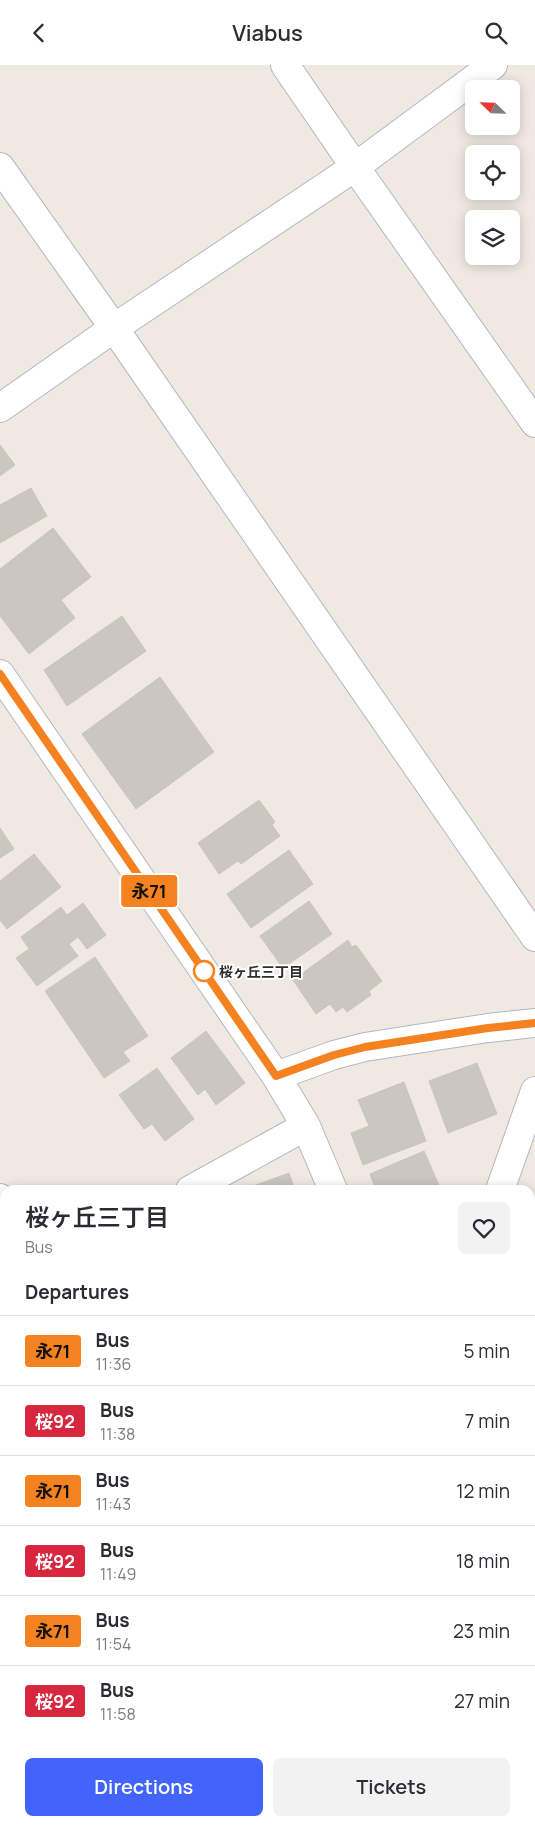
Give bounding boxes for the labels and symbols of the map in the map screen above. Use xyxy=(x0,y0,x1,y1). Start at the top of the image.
north arrow xyxy=(465,80,520,135)
line badge: 永71 xyxy=(120,875,178,907)
marker: 桜ヶ丘三丁目 xyxy=(193,960,215,982)
place label: 桜ヶ丘三丁目 xyxy=(219,962,303,981)

